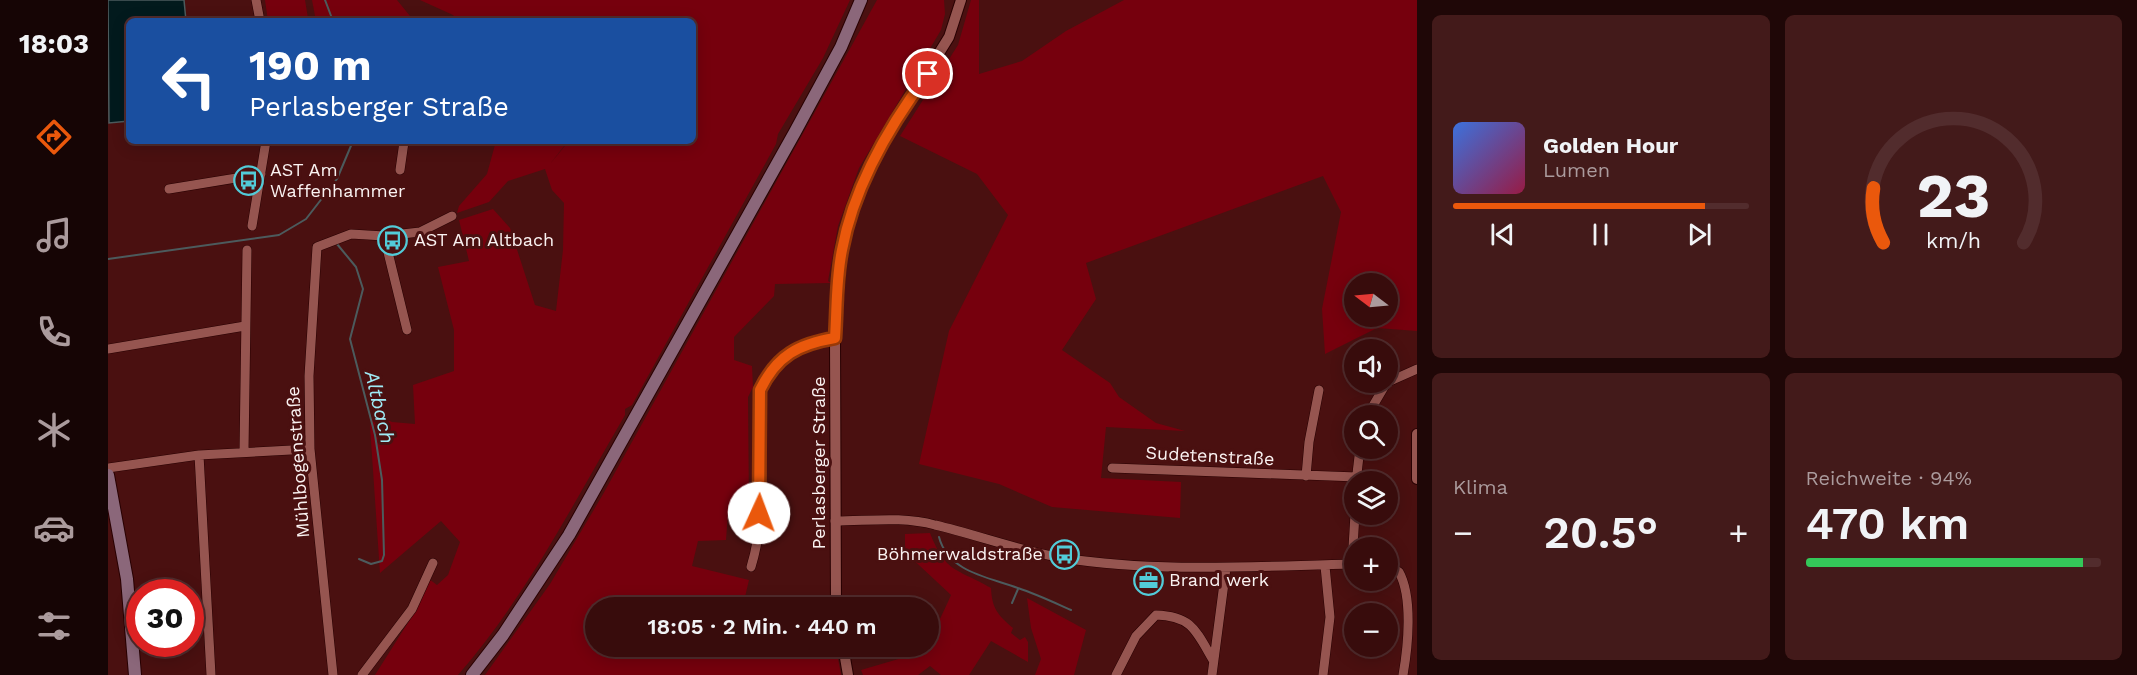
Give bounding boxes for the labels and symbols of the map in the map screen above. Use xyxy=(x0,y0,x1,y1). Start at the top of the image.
pin xyxy=(902,48,953,99)
place label: AST Am Waffenhammer xyxy=(270,159,405,201)
bus stop icon: AST Am Waffenhammer xyxy=(233,164,265,196)
bus stop icon: AST Am Altbach xyxy=(377,224,409,256)
place label: AST Am Altbach xyxy=(414,229,554,250)
north arrow xyxy=(1344,273,1398,327)
water label: Altbach xyxy=(360,367,400,446)
street label: Perlasberger Straße xyxy=(808,376,829,550)
street label: Mühlbogenstraße xyxy=(282,385,313,539)
street label: Sudetenstraße xyxy=(1145,442,1275,469)
position arrow xyxy=(727,481,791,545)
bus stop icon: Böhmerwaldstraße xyxy=(1048,538,1080,570)
place label: Böhmerwaldstraße xyxy=(877,543,1043,564)
office icon: Brand werk xyxy=(1132,564,1164,596)
place label: Brand werk xyxy=(1169,569,1269,590)
speed limit sign: 30 xyxy=(126,579,204,657)

